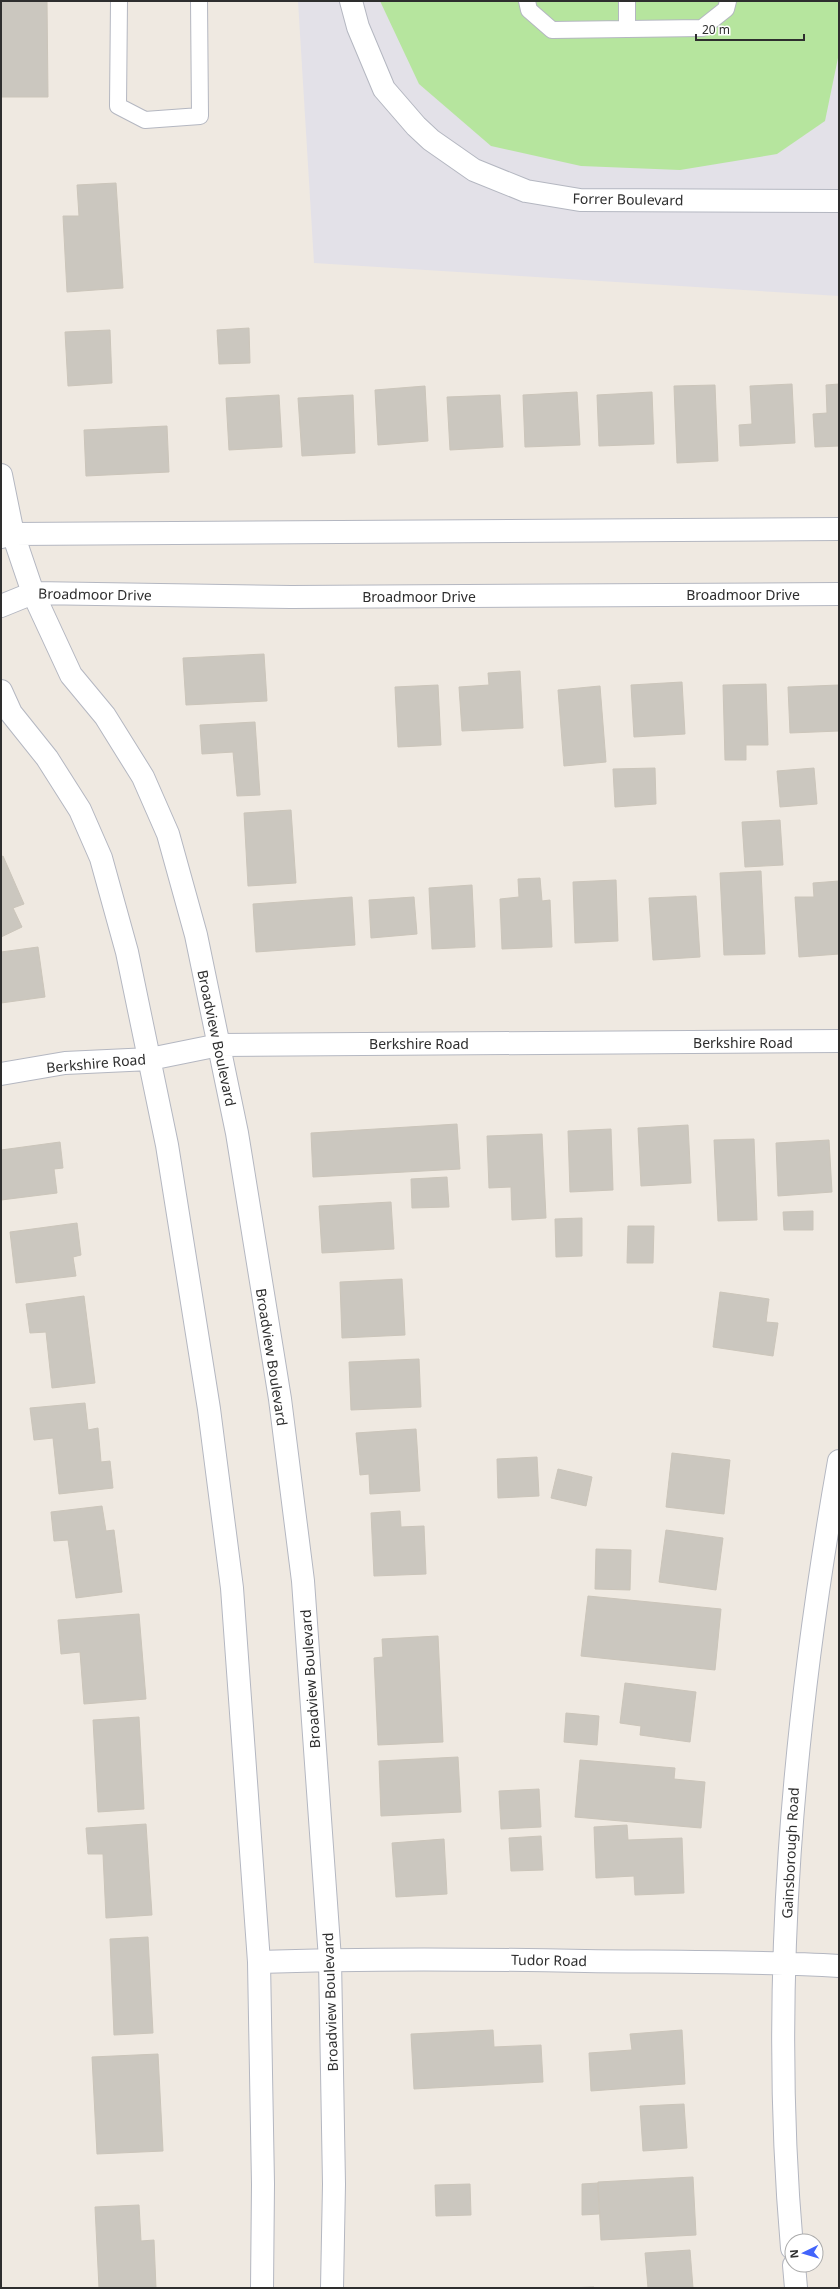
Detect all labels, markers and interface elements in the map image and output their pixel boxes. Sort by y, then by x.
scale bar [696,16,804,42]
text: 20 m [702,21,730,38]
street label: Forrer Boulevard [572,189,684,209]
street label: Broadmoor Drive [38,584,152,604]
street label: Broadmoor Drive [686,585,800,604]
street label: Broadmoor Drive [362,587,476,606]
street label: Broadview Boulevard [193,968,241,1108]
street label: Berkshire Road [693,1033,793,1052]
street label: Berkshire Road [369,1034,469,1053]
street label: Berkshire Road [45,1049,147,1077]
street label: Broadview Boulevard [252,1287,292,1427]
street label: Broadview Boulevard [296,1609,324,1749]
street label: Gainsborough Road [777,1787,803,1919]
street label: Broadview Boulevard [318,1932,342,2072]
street label: Tudor Road [511,1950,587,1970]
north arrow [784,2233,824,2273]
text: N [786,2249,801,2259]

